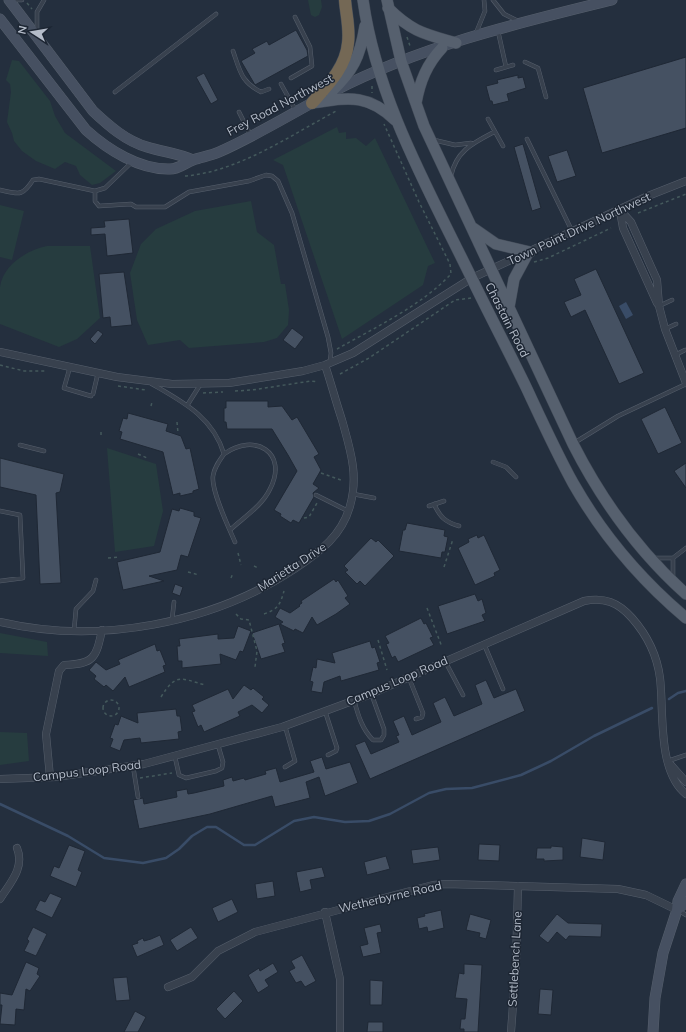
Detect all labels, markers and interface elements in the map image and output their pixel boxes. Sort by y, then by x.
north arrow [12,12,52,52]
text: N [15,24,30,35]
street label: Frey Road Northwest [224,70,335,139]
street label: Town Point Drive Northwest [505,189,653,268]
street label: Chastain Road [482,280,533,360]
street label: Marietta Drive [255,539,329,594]
street label: Campus Loop Road [344,652,450,709]
street label: Campus Loop Road [32,756,142,785]
street label: Wetherbyrne Road [337,877,443,916]
street label: Settlebench Lane [505,911,524,1007]

